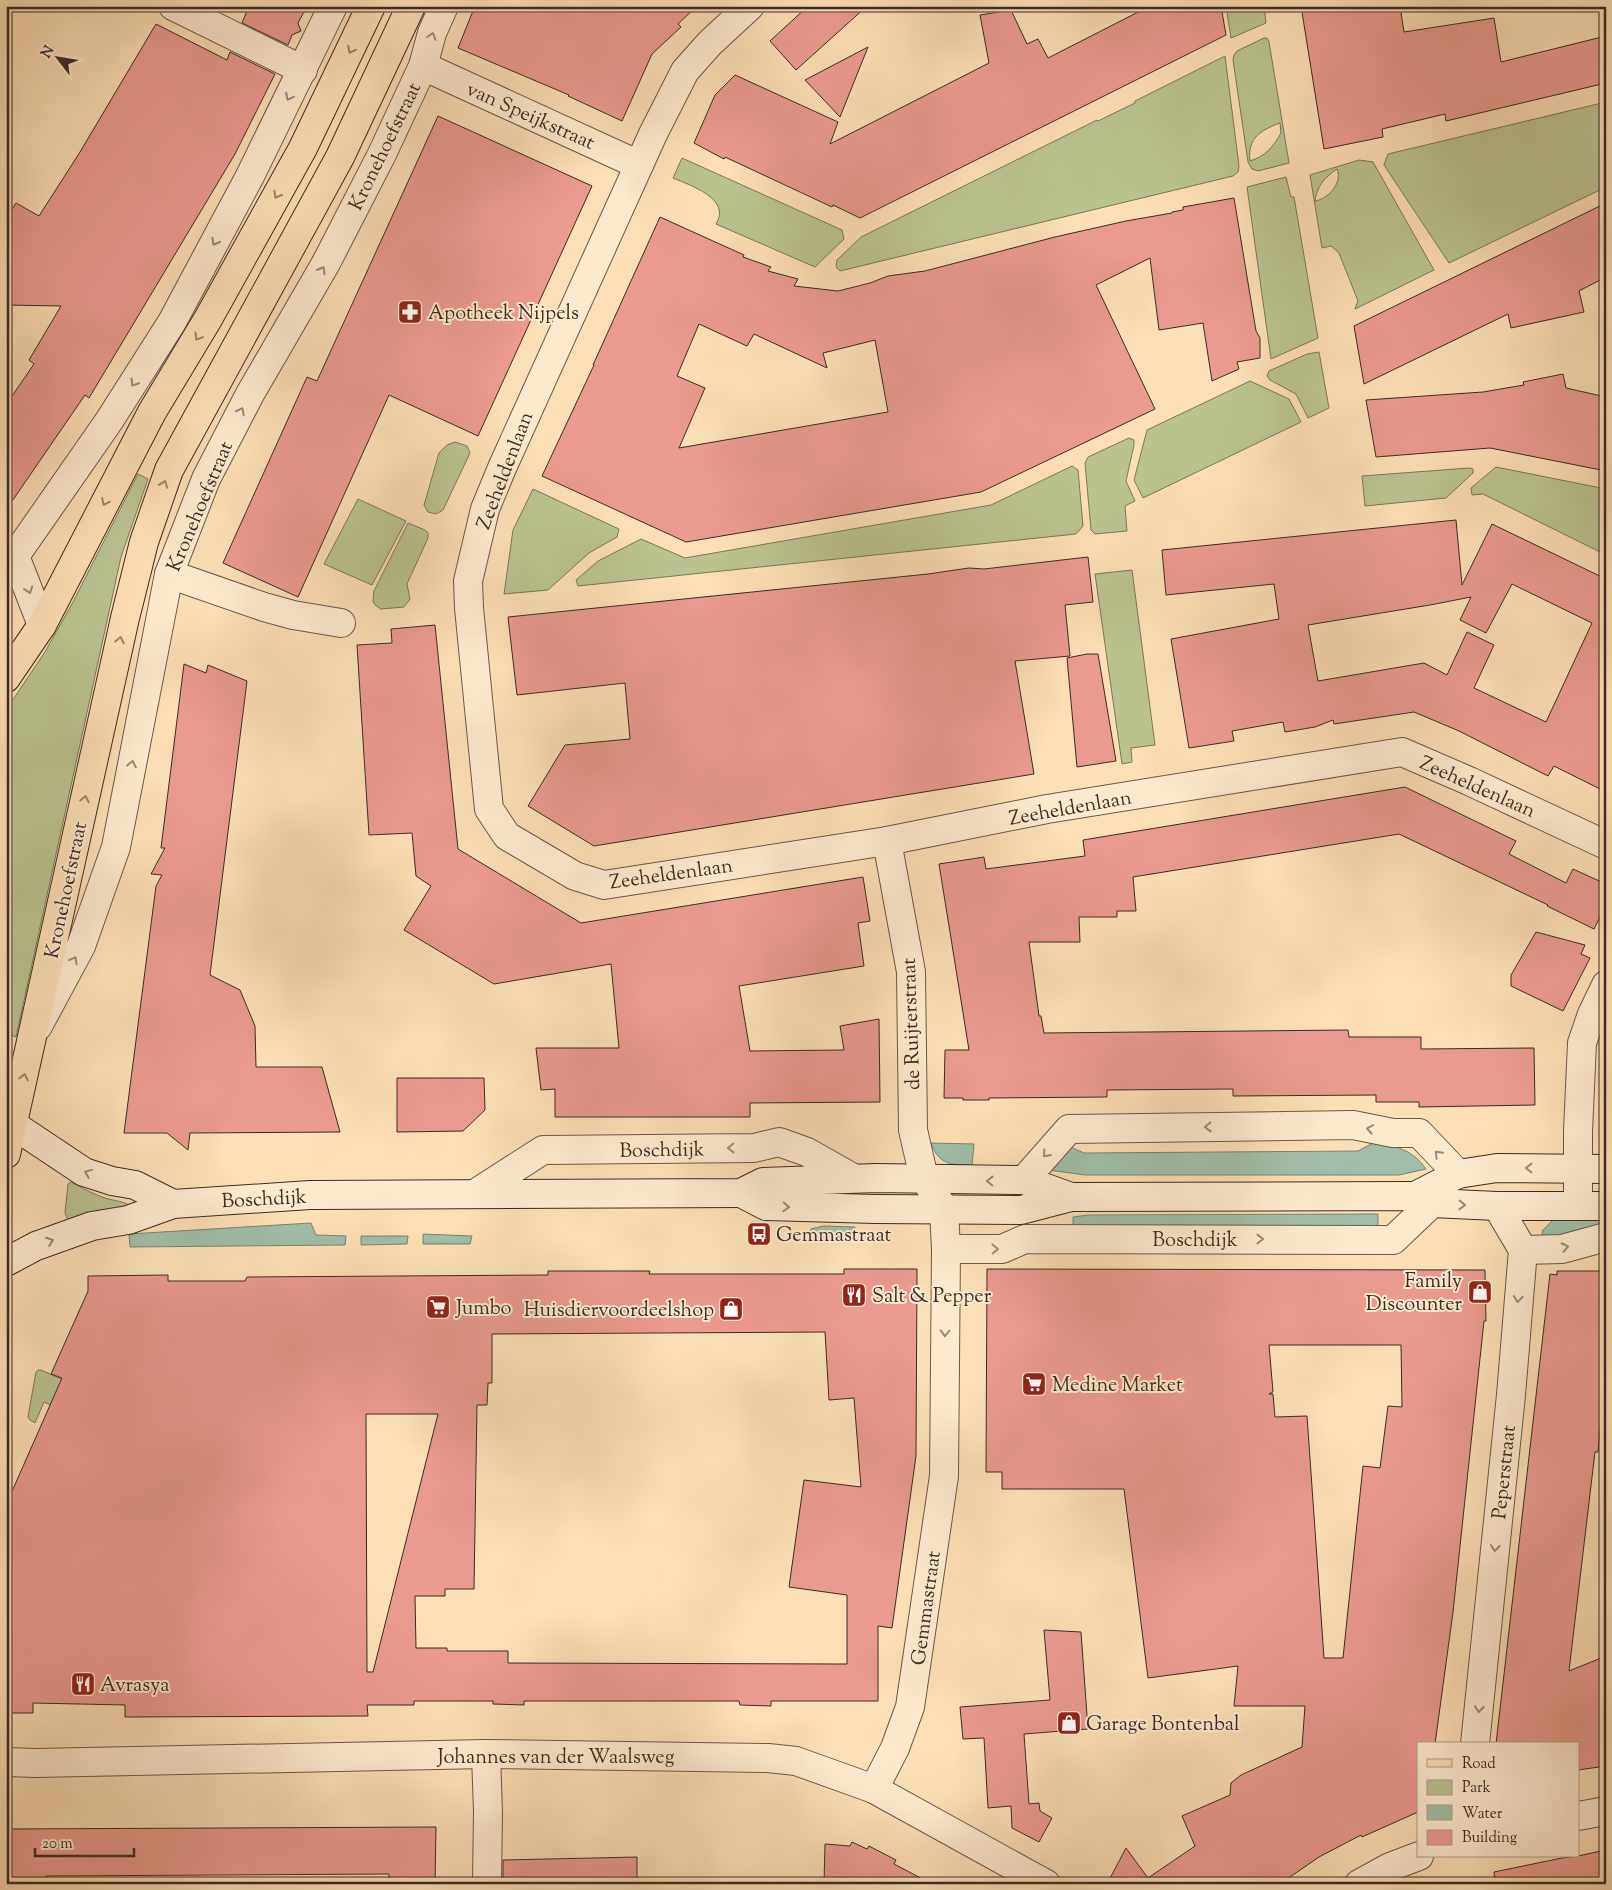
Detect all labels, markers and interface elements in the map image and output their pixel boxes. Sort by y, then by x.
north arrow [32,32,82,82]
one-way arrow [426,32,436,41]
text: N [37,42,60,62]
one-way arrow [347,45,357,54]
street label: van Speijkstraat [461,76,599,159]
street label: Kronehoefstraat [343,78,430,216]
one-way arrow [285,92,295,101]
one-way arrow [273,190,283,199]
one-way arrow [211,237,221,246]
one-way arrow [316,267,326,276]
pharmacy icon: Apotheek Nijpels [397,299,423,325]
place label: Apotheek Nijpels [428,300,579,329]
one-way arrow [194,331,204,340]
one-way arrow [130,377,140,386]
one-way arrow [235,407,245,416]
street label: Zeeheldenlaan [471,408,542,534]
street label: Kronehoefstraat [161,437,242,577]
one-way arrow [158,480,168,489]
one-way arrow [101,496,111,505]
one-way arrow [23,585,33,594]
one-way arrow [114,636,125,644]
street label: Zeeheldenlaan [1414,750,1540,827]
one-way arrow [126,760,136,769]
street label: Zeeheldenlaan [1007,784,1134,835]
one-way arrow [79,794,90,803]
street label: Kronehoefstraat [39,819,96,962]
street label: Zeeheldenlaan [608,852,735,898]
one-way arrow [68,956,78,965]
street label: de Ruijterstraat [896,957,929,1090]
one-way arrow [18,1073,29,1082]
one-way arrow [1204,1122,1212,1132]
one-way arrow [1366,1124,1375,1134]
street label: Boschdijk [619,1136,705,1167]
one-way arrow [727,1143,734,1153]
one-way arrow [1043,1149,1052,1158]
one-way arrow [1435,1151,1444,1160]
one-way arrow [1525,1163,1532,1173]
one-way arrow [84,1169,93,1179]
one-way arrow [985,1175,993,1186]
street label: Boschdijk [221,1184,308,1217]
one-way arrow [1459,1199,1467,1210]
one-way arrow [782,1201,790,1212]
bus stop icon: Gemmastraat [746,1221,772,1247]
place label: Gemmastraat [776,1222,891,1251]
street label: Boschdijk [1152,1227,1238,1256]
one-way arrow [1256,1234,1264,1244]
one-way arrow [45,1237,54,1247]
one-way arrow [1561,1242,1570,1253]
one-way arrow [991,1244,999,1254]
place label: Family Discounter [1366,1268,1462,1320]
shop icon: Family Discounter [1467,1279,1493,1305]
restaurant icon: Salt & Pepper [841,1282,867,1308]
place label: Salt & Pepper [872,1283,992,1312]
supermarket icon: Jumbo [425,1294,451,1320]
place label: Jumbo [455,1295,512,1324]
one-way arrow [1513,1295,1524,1303]
shop icon: Huisdiervoordeelshop [718,1296,744,1322]
place label: Huisdiervoordeelshop [524,1297,714,1326]
one-way arrow [940,1330,950,1337]
supermarket icon: Medine Market [1021,1371,1047,1397]
place label: Medine Market [1052,1372,1183,1401]
street label: Peperstraat [1486,1423,1525,1521]
one-way arrow [1490,1544,1501,1552]
street label: Gemmastraat [905,1549,950,1667]
restaurant icon: Avrasya [70,1671,96,1697]
place label: Avrasya [100,1672,169,1701]
one-way arrow [1474,1706,1485,1714]
shop icon: Garage Bontenbal [1056,1710,1082,1736]
place label: Garage Bontenbal [1086,1711,1240,1740]
legend [1417,1742,1580,1858]
street label: Johannes van der Waalsweg [437,1744,675,1773]
text: Road [1462,1754,1496,1775]
text: Park [1462,1778,1491,1799]
text: Water [1462,1804,1503,1825]
scale bar [35,1825,134,1857]
text: Building [1462,1828,1517,1849]
text: 20 m [42,1834,73,1855]

